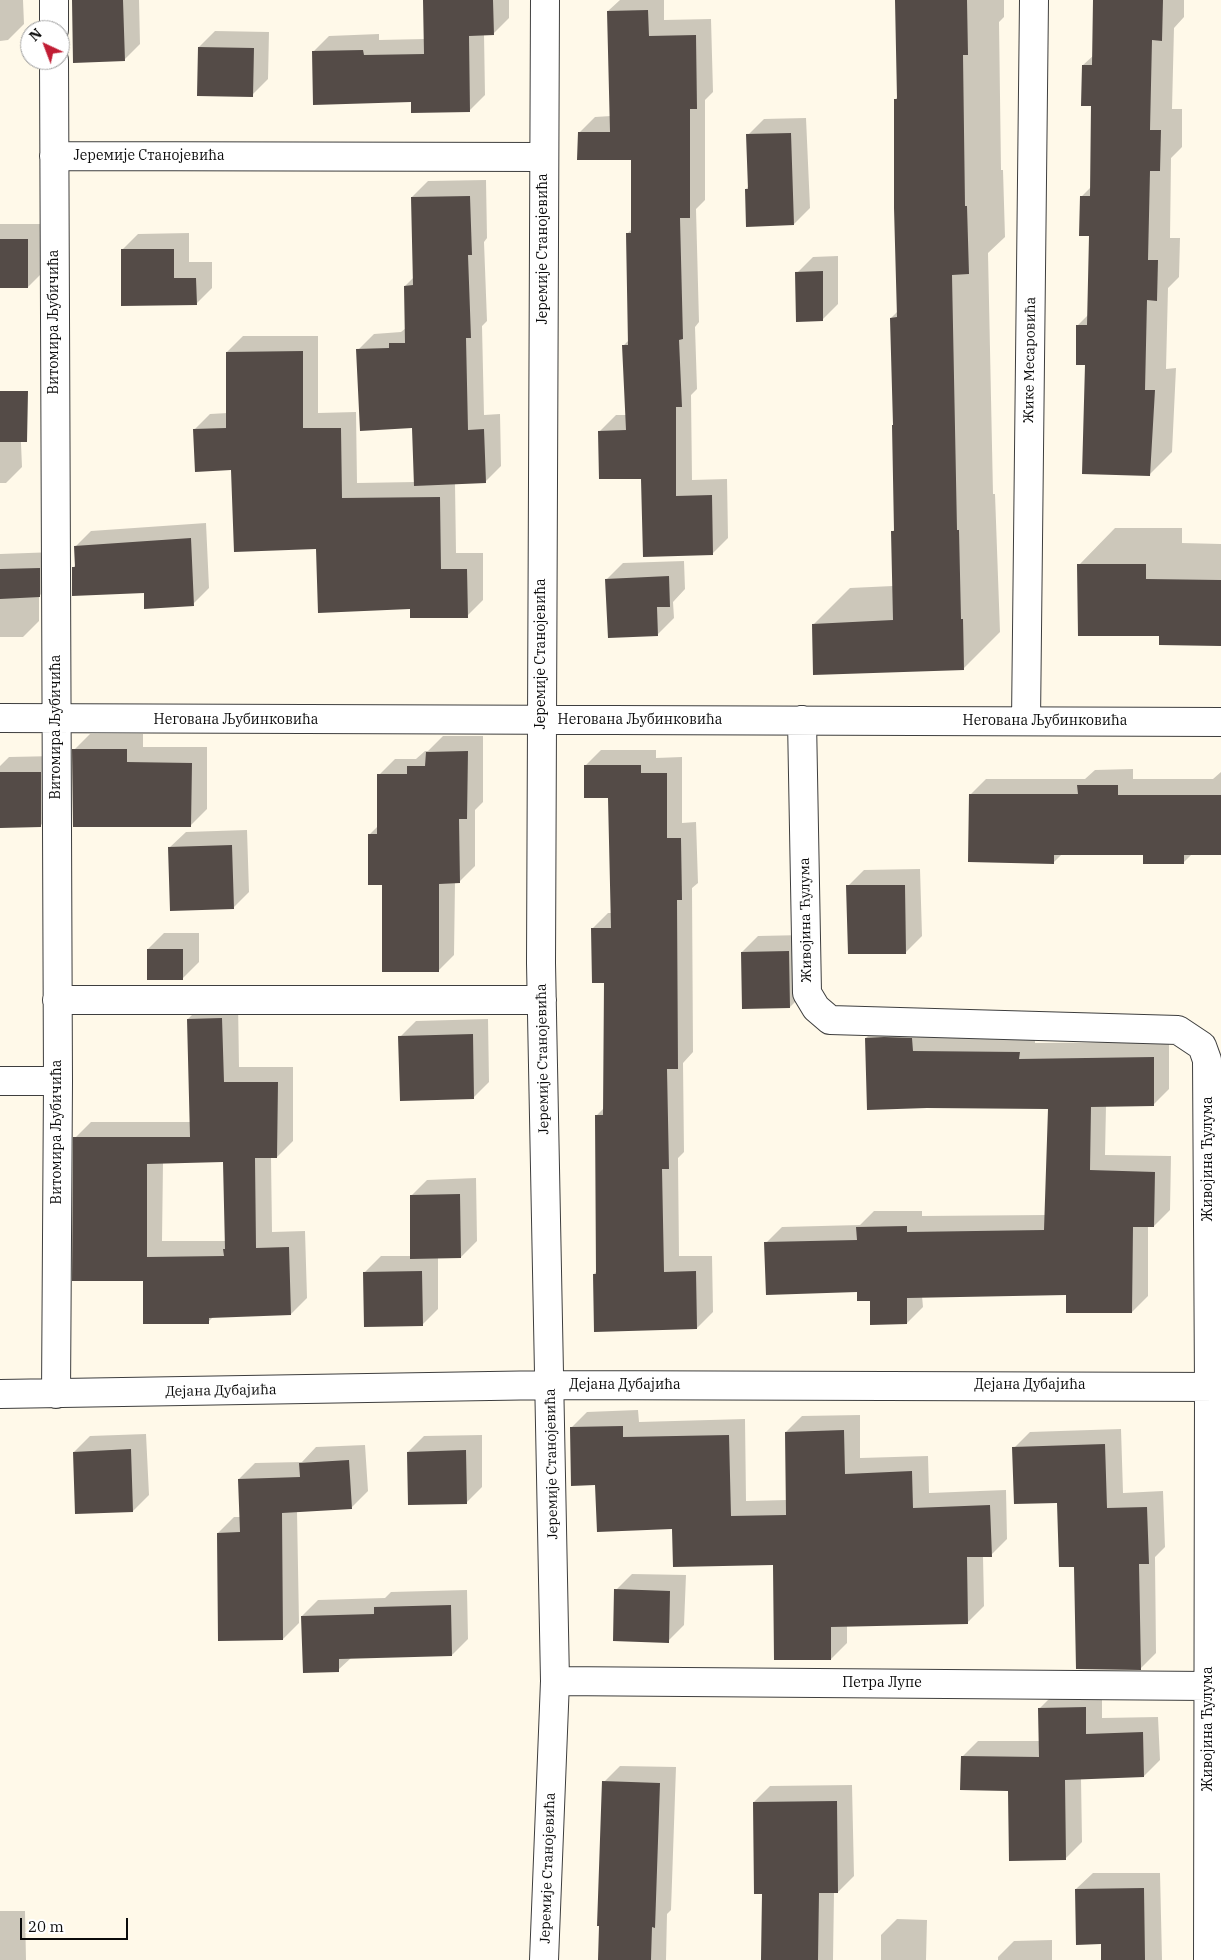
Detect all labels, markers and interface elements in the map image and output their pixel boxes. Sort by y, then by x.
north arrow [20,20,70,70]
text: N [25,24,46,45]
street label: Јеремије Станојевића [73,148,225,164]
street label: Јеремије Станојевића [535,173,551,325]
street label: Витомира Љубичића [46,250,62,394]
street label: Жике Месаровића [1020,297,1040,423]
street label: Јеремије Станојевића [533,578,549,730]
street label: Витомира Љубичића [48,655,64,799]
street label: Негована Љубинковића [154,712,318,728]
street label: Негована Љубинковића [558,712,722,728]
street label: Негована Љубинковића [963,713,1127,729]
street label: Живојина Ћулума [797,857,815,983]
street label: Јеремије Станојевића [533,983,553,1135]
street label: Витомира Љубичића [49,1060,65,1204]
street label: Живојина Ћулума [1200,1096,1216,1222]
street label: Дејана Дубајића [569,1377,681,1393]
street label: Дејана Дубајића [974,1377,1086,1393]
street label: Дејана Дубајића [165,1382,277,1400]
street label: Јеремије Станојевића [542,1388,562,1540]
street label: Живојина Ћулума [1200,1666,1216,1792]
street label: Петра Лупе [842,1675,922,1691]
street label: Јеремије Станојевића [537,1792,559,1944]
scale bar [22,1908,130,1940]
text: 20 m [28,1917,64,1936]

